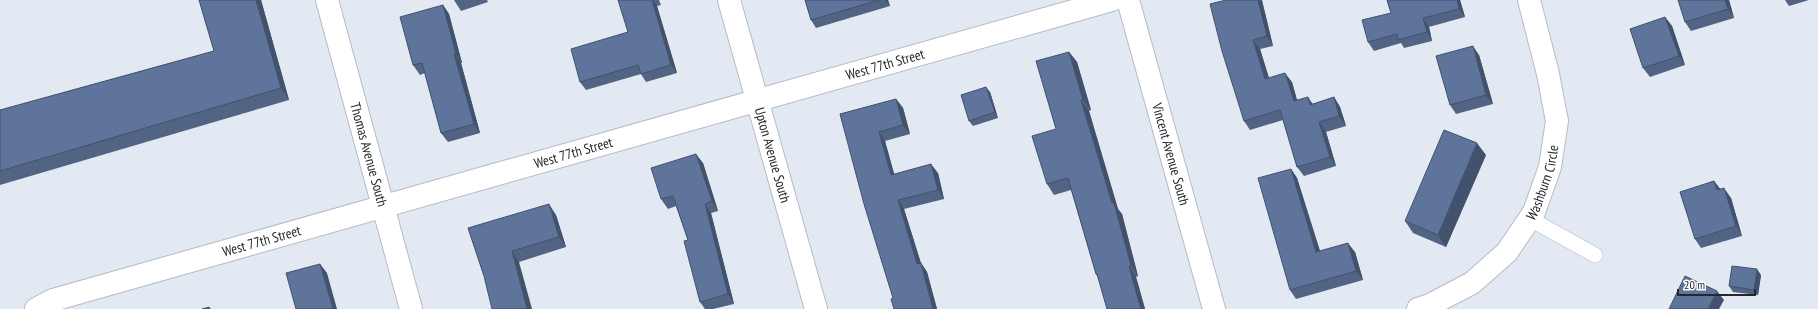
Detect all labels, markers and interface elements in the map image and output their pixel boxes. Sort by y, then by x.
street label: West 77th Street [844,45,926,84]
street label: Thomas Avenue South [346,100,392,208]
street label: Vincent Avenue South [1148,100,1194,207]
street label: Upton Avenue South [751,105,795,205]
street label: West 77th Street [532,133,615,172]
street label: Washburn Circle [1522,144,1562,224]
street label: West 77th Street [220,221,303,261]
scale bar [1678,271,1755,297]
text: 20 m [1684,277,1705,292]

